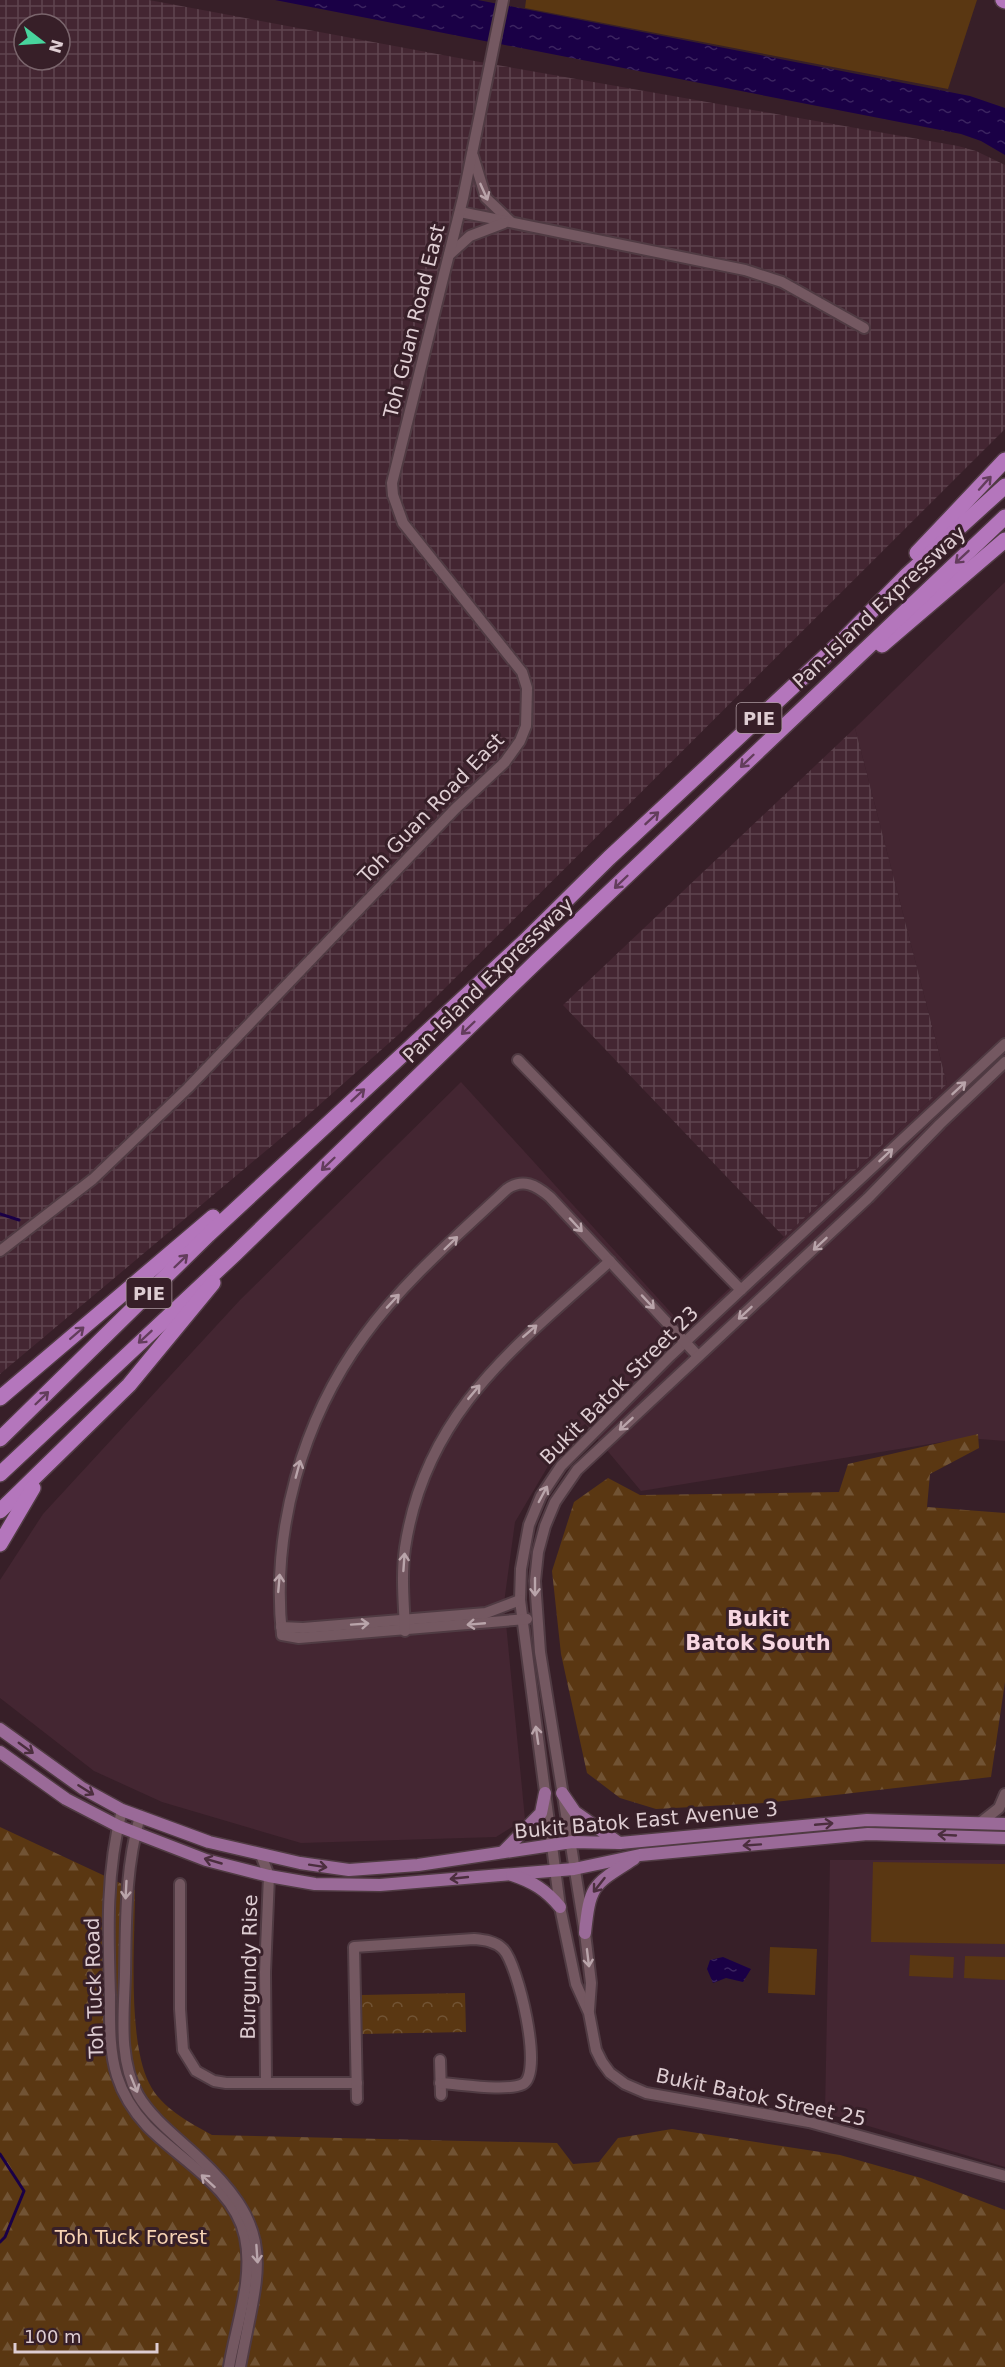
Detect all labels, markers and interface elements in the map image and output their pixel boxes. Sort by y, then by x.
north arrow [12,12,72,72]
text: N [45,37,67,55]
one-way arrow [479,183,490,201]
street label: Toh Guan Road East [378,221,450,422]
one-way arrow [978,476,992,491]
street label: Pan-Island Expressway [788,520,971,693]
one-way arrow [955,550,970,564]
road number: PIE [736,703,782,733]
street label: Toh Guan Road East [352,728,509,889]
one-way arrow [739,754,754,769]
one-way arrow [644,811,659,825]
one-way arrow [613,874,628,889]
street label: Pan-Island Expressway [398,892,578,1068]
one-way arrow [460,1021,475,1036]
one-way arrow [951,1081,966,1095]
one-way arrow [350,1088,365,1102]
one-way arrow [878,1148,893,1162]
one-way arrow [320,1157,335,1171]
one-way arrow [568,1217,583,1232]
one-way arrow [443,1236,458,1250]
one-way arrow [813,1236,828,1250]
one-way arrow [174,1254,189,1269]
road number: PIE [126,1278,172,1308]
one-way arrow [386,1294,400,1309]
one-way arrow [640,1294,655,1309]
street label: Bukit Batok Street 23 [535,1301,703,1469]
one-way arrow [737,1306,752,1320]
one-way arrow [522,1324,537,1338]
one-way arrow [69,1326,84,1340]
one-way arrow [138,1329,153,1344]
one-way arrow [467,1385,481,1400]
one-way arrow [34,1391,49,1405]
one-way arrow [619,1417,634,1431]
one-way arrow [293,1460,305,1479]
one-way arrow [537,1486,549,1503]
one-way arrow [399,1552,410,1572]
one-way arrow [274,1574,285,1594]
one-way arrow [529,1577,541,1597]
district label: Bukit Batok South [685,1607,831,1655]
one-way arrow [350,1618,370,1629]
one-way arrow [467,1619,487,1630]
one-way arrow [532,1726,543,1746]
one-way arrow [18,1741,34,1754]
one-way arrow [77,1785,94,1797]
street label: Bukit Batok East Avenue 3 [513,1797,779,1843]
one-way arrow [814,1818,834,1829]
one-way arrow [937,1829,957,1840]
one-way arrow [743,1840,763,1851]
one-way arrow [204,1855,223,1866]
one-way arrow [308,1861,327,1872]
one-way arrow [449,1872,469,1883]
one-way arrow [593,1877,606,1893]
one-way arrow [121,1880,132,1900]
street label: Burgundy Rise [236,1894,262,2040]
street label: Toh Tuck Road [80,1917,108,2060]
one-way arrow [583,1948,594,1967]
street label: Bukit Batok Street 25 [654,2063,868,2131]
one-way arrow [129,2074,140,2092]
one-way arrow [201,2174,216,2188]
park label: Toh Tuck Forest [54,2225,207,2249]
one-way arrow [252,2243,263,2263]
scale bar [15,2316,158,2354]
text: 100 m [24,2326,82,2347]

